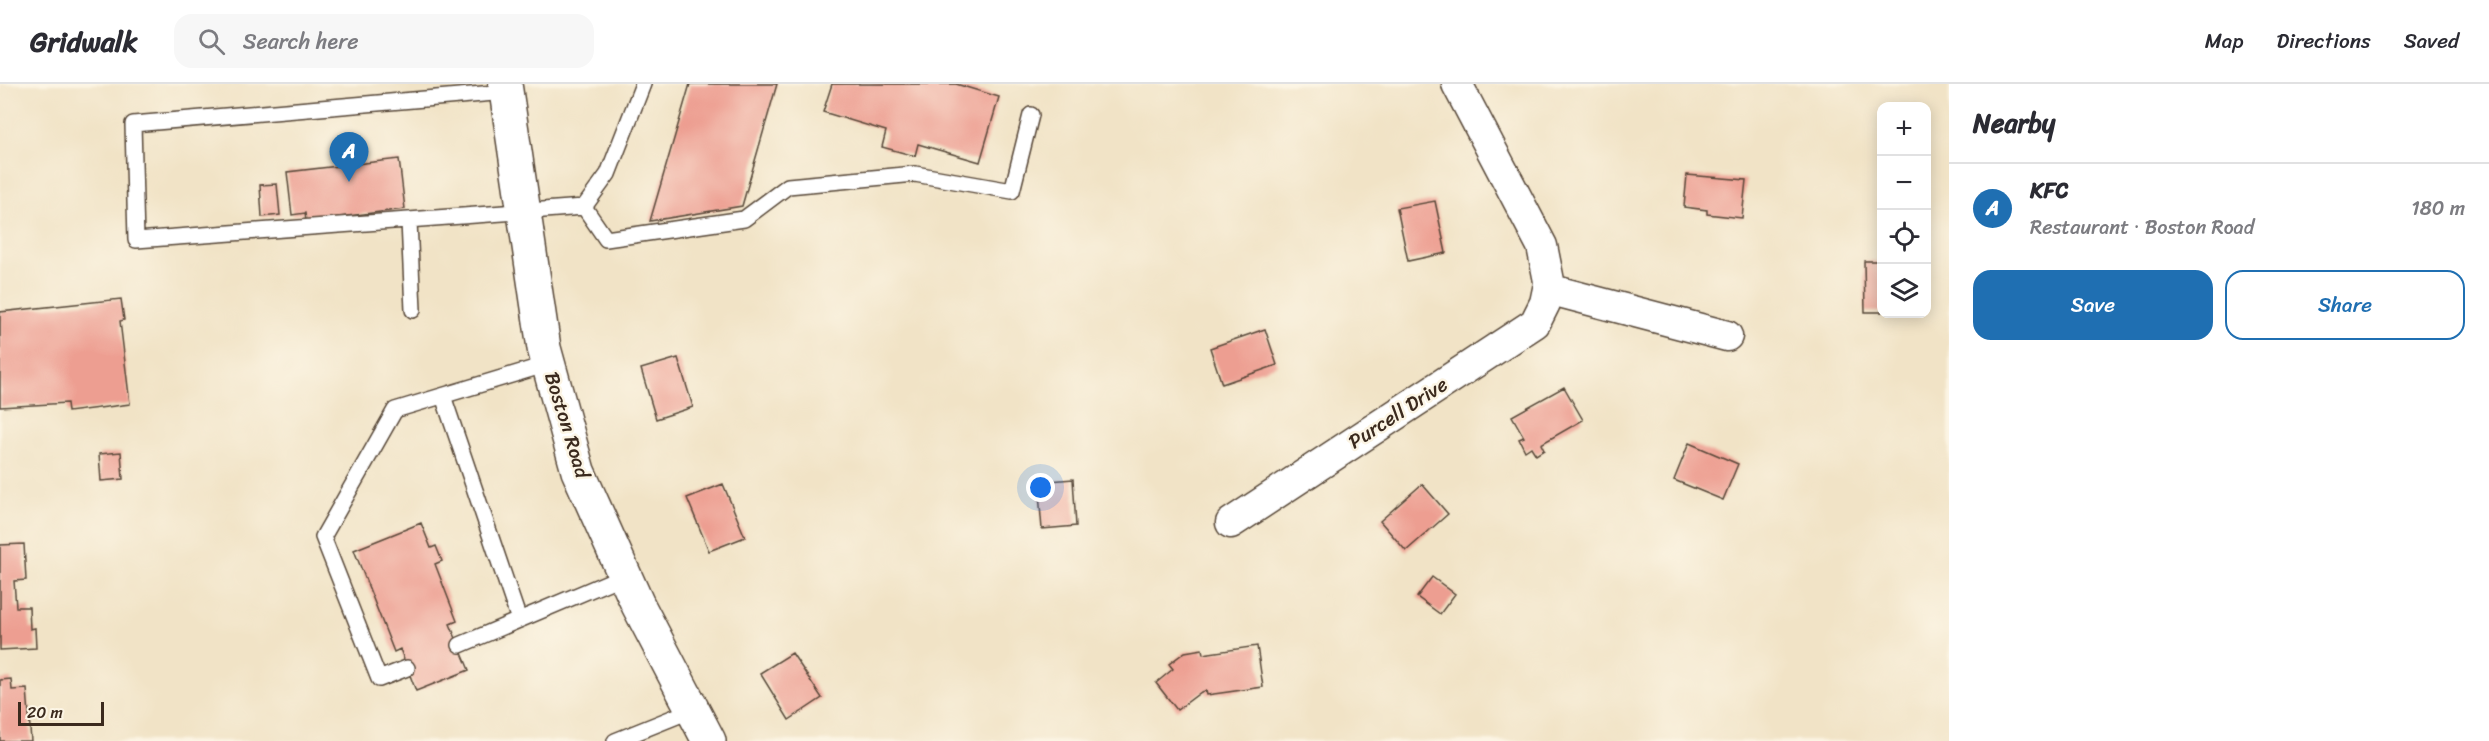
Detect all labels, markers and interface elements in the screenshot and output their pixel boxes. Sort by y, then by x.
search box [174,14,594,68]
text: Gridwalk [30,17,138,66]
text: Search here [243,22,359,61]
text: Map [2205,22,2243,60]
text: Directions [2276,22,2371,60]
text: Saved [2404,22,2459,60]
icon: search [195,25,228,58]
text: Nearby [1973,100,2055,146]
map controls [1877,102,1931,318]
button: + [1877,102,1931,156]
pin: A [330,132,368,182]
button: − [1877,156,1931,210]
text: KFC [2030,171,2069,210]
text: A [1986,191,1999,226]
text: 180 m [2411,191,2465,226]
button: locate [1877,210,1931,264]
text: Restaurant · Boston Road [2030,210,2254,245]
button: layers [1877,264,1931,318]
button: Save [1973,270,2213,340]
button: Share [2225,270,2465,340]
street label: Boston Road [534,367,600,484]
street label: Purcell Drive [1341,368,1455,458]
your location [1026,473,1055,502]
text: 20 m [27,698,63,727]
scale bar [18,699,104,726]

